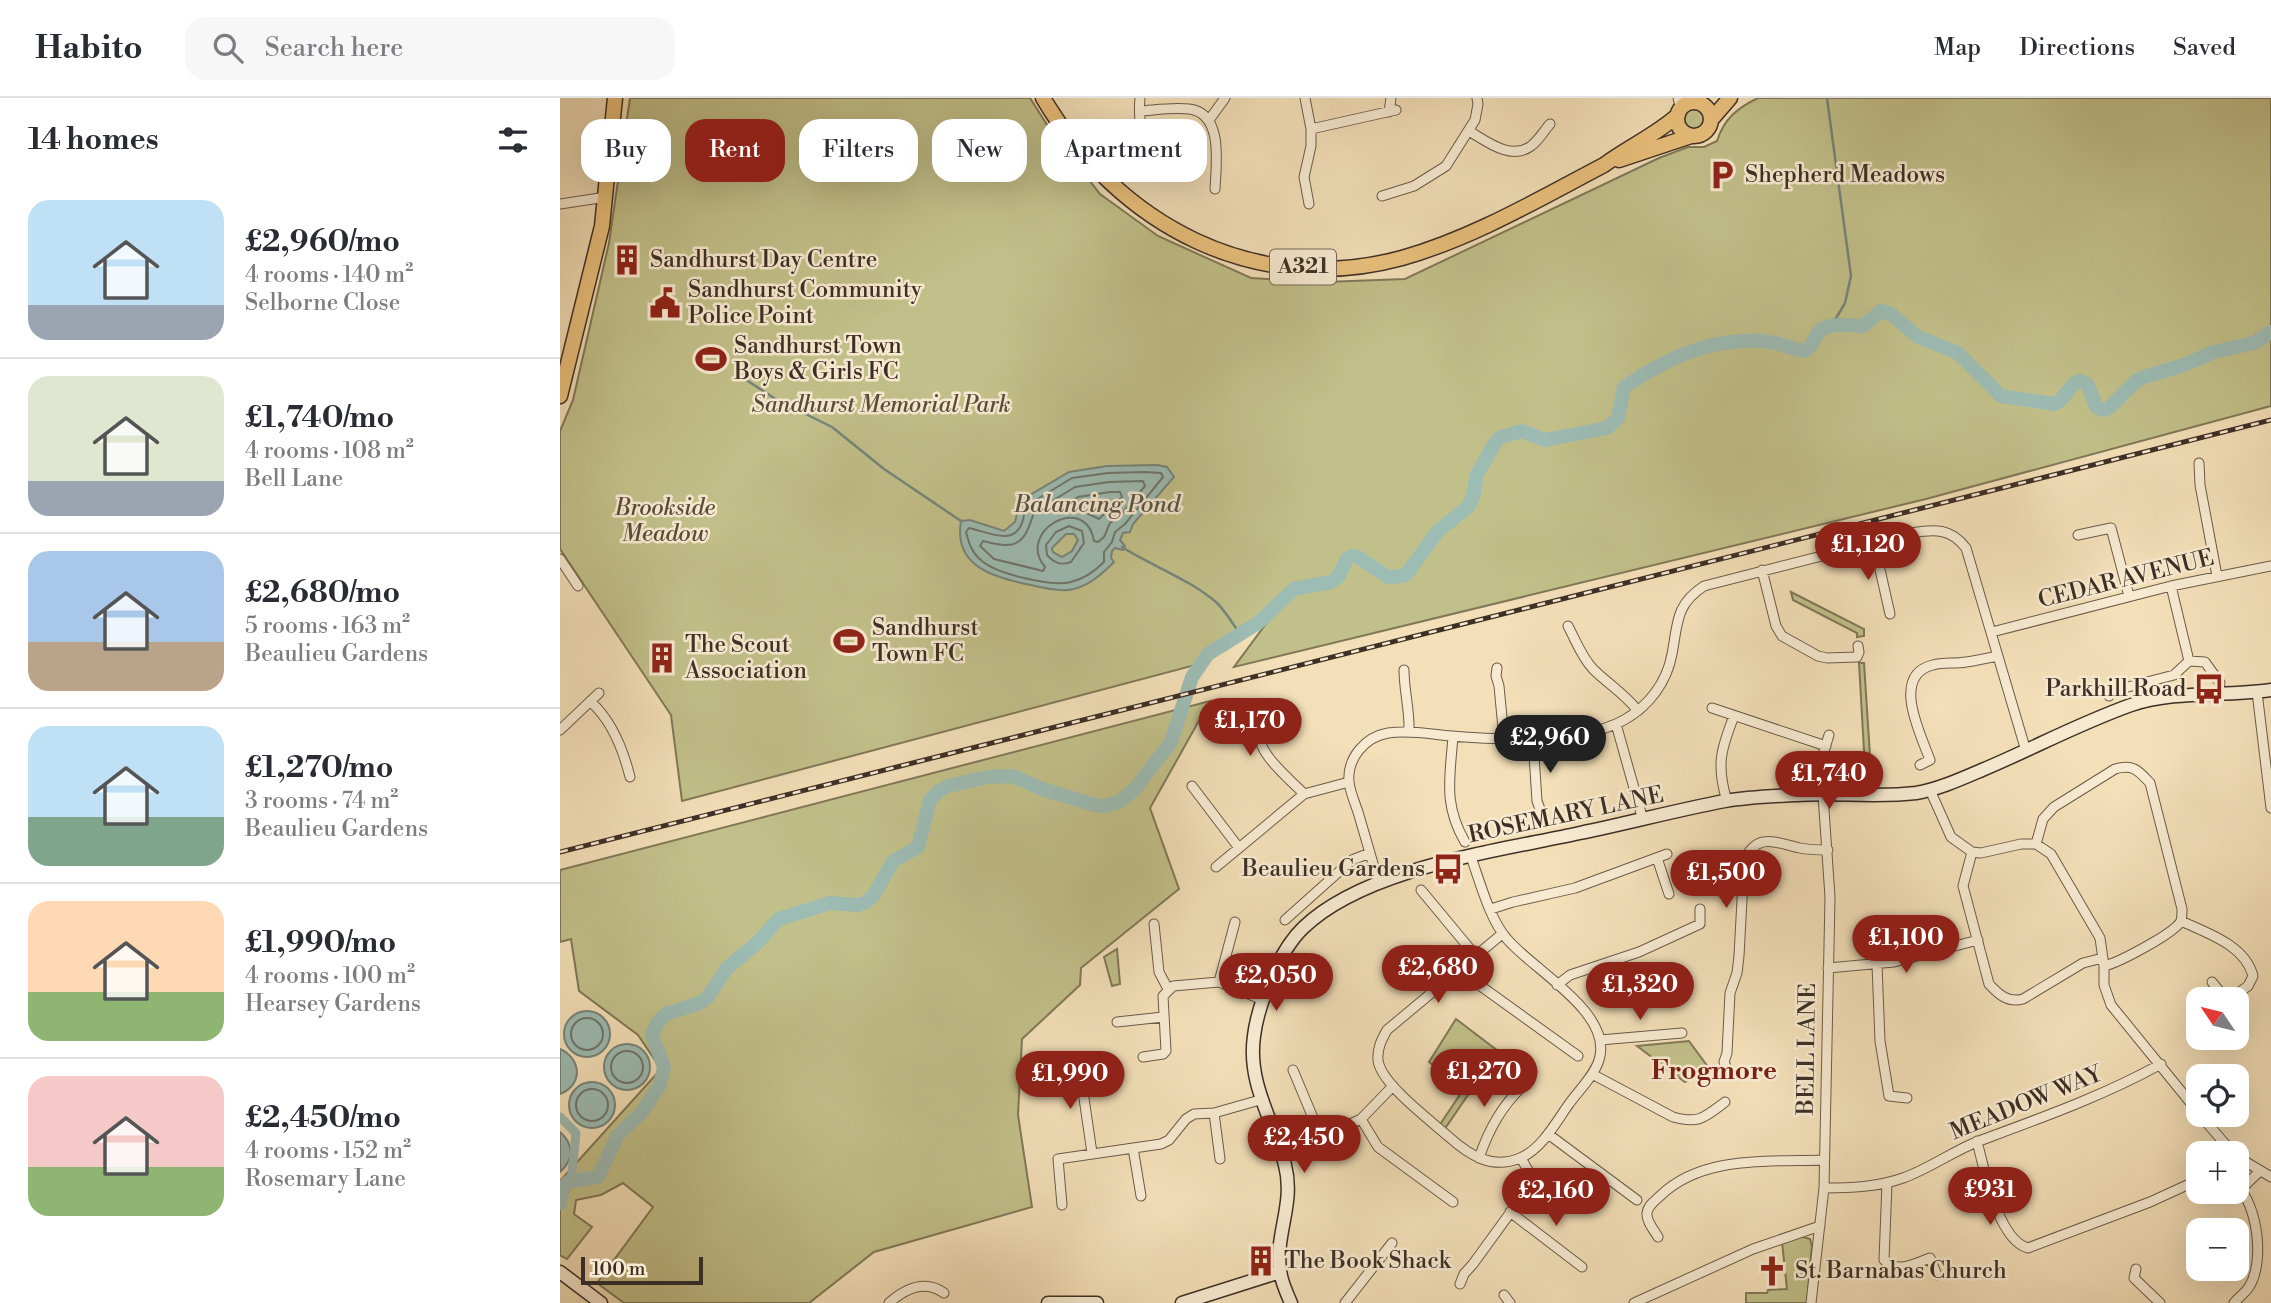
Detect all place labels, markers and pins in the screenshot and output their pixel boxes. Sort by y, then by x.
parking icon: Shepherd Meadows [1705,158,1739,192]
place label: Shepherd Meadows [1745,161,1945,189]
building icon: Sandhurst Day Centre [610,243,644,277]
place label: Sandhurst Day Centre [650,246,877,274]
place label: Sandhurst Community Police Point [688,276,923,330]
public building icon: Sandhurst Community Police Point [648,286,682,320]
place label: Sandhurst Town Boys & Girls FC [733,332,902,386]
sports icon: Sandhurst Town Boys & Girls FC [694,342,728,376]
pin: £1,120 [1811,522,1925,582]
place label: Sandhurst Town FC [872,614,979,668]
sports icon: Sandhurst Town FC [832,624,866,658]
place label: The Scout Association [684,631,807,685]
building icon: The Scout Association [645,641,679,675]
bus stop icon: Parkhill Road [2192,672,2226,706]
place label: Parkhill Road [2045,675,2186,703]
pin: £1,170 [1193,698,1307,758]
pin: £2,960 [1493,716,1607,775]
pin: £1,740 [1772,752,1886,811]
pin: £1,500 [1669,850,1783,910]
bus stop icon: Beaulieu Gardens [1431,852,1465,886]
place label: Beaulieu Gardens [1241,855,1425,883]
pin: £1,100 [1849,916,1963,975]
pin: £2,680 [1381,946,1495,1005]
pin: £2,050 [1219,954,1333,1013]
pin: £1,320 [1583,962,1697,1022]
pin: £1,270 [1427,1049,1541,1109]
pin: £1,990 [1013,1052,1127,1111]
pin: £2,450 [1247,1116,1361,1175]
pin: £2,160 [1499,1168,1613,1228]
pin: £931 [1949,1168,2031,1227]
building icon: The Book Shack [1244,1244,1278,1278]
place label: The Book Shack [1284,1247,1452,1275]
church icon: St. Barnabas Church [1755,1254,1789,1288]
place label: St. Barnabas Church [1795,1257,2007,1285]

